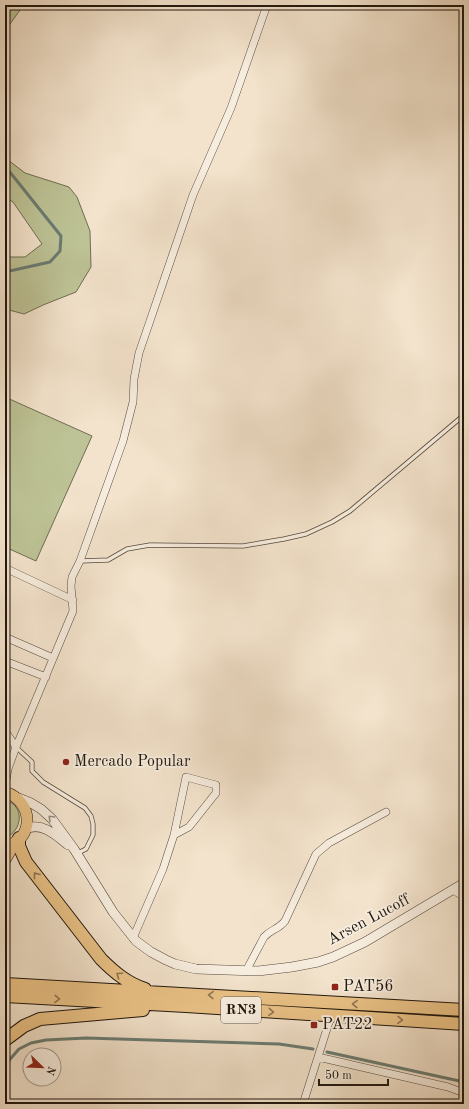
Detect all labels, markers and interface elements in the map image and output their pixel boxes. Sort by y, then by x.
place label: Mercado Popular [74,754,191,770]
marker: Mercado Popular [61,757,71,767]
one-way arrow [48,815,56,823]
one-way arrow [34,872,41,879]
street label: Arsen Lucoff [325,891,414,948]
one-way arrow [116,973,123,980]
place label: PAT56 [343,979,394,995]
marker: PAT56 [330,982,340,992]
one-way arrow [208,991,214,1000]
one-way arrow [54,995,60,1003]
road number: RN3 [221,997,261,1023]
one-way arrow [352,999,358,1008]
one-way arrow [268,1007,274,1016]
one-way arrow [397,1015,403,1024]
place label: PAT22 [322,1017,373,1033]
marker: PAT22 [309,1020,319,1030]
north arrow [22,1047,62,1087]
scale bar [319,1061,388,1087]
text: N [43,1064,57,1077]
text: 50 m [325,1069,352,1082]

